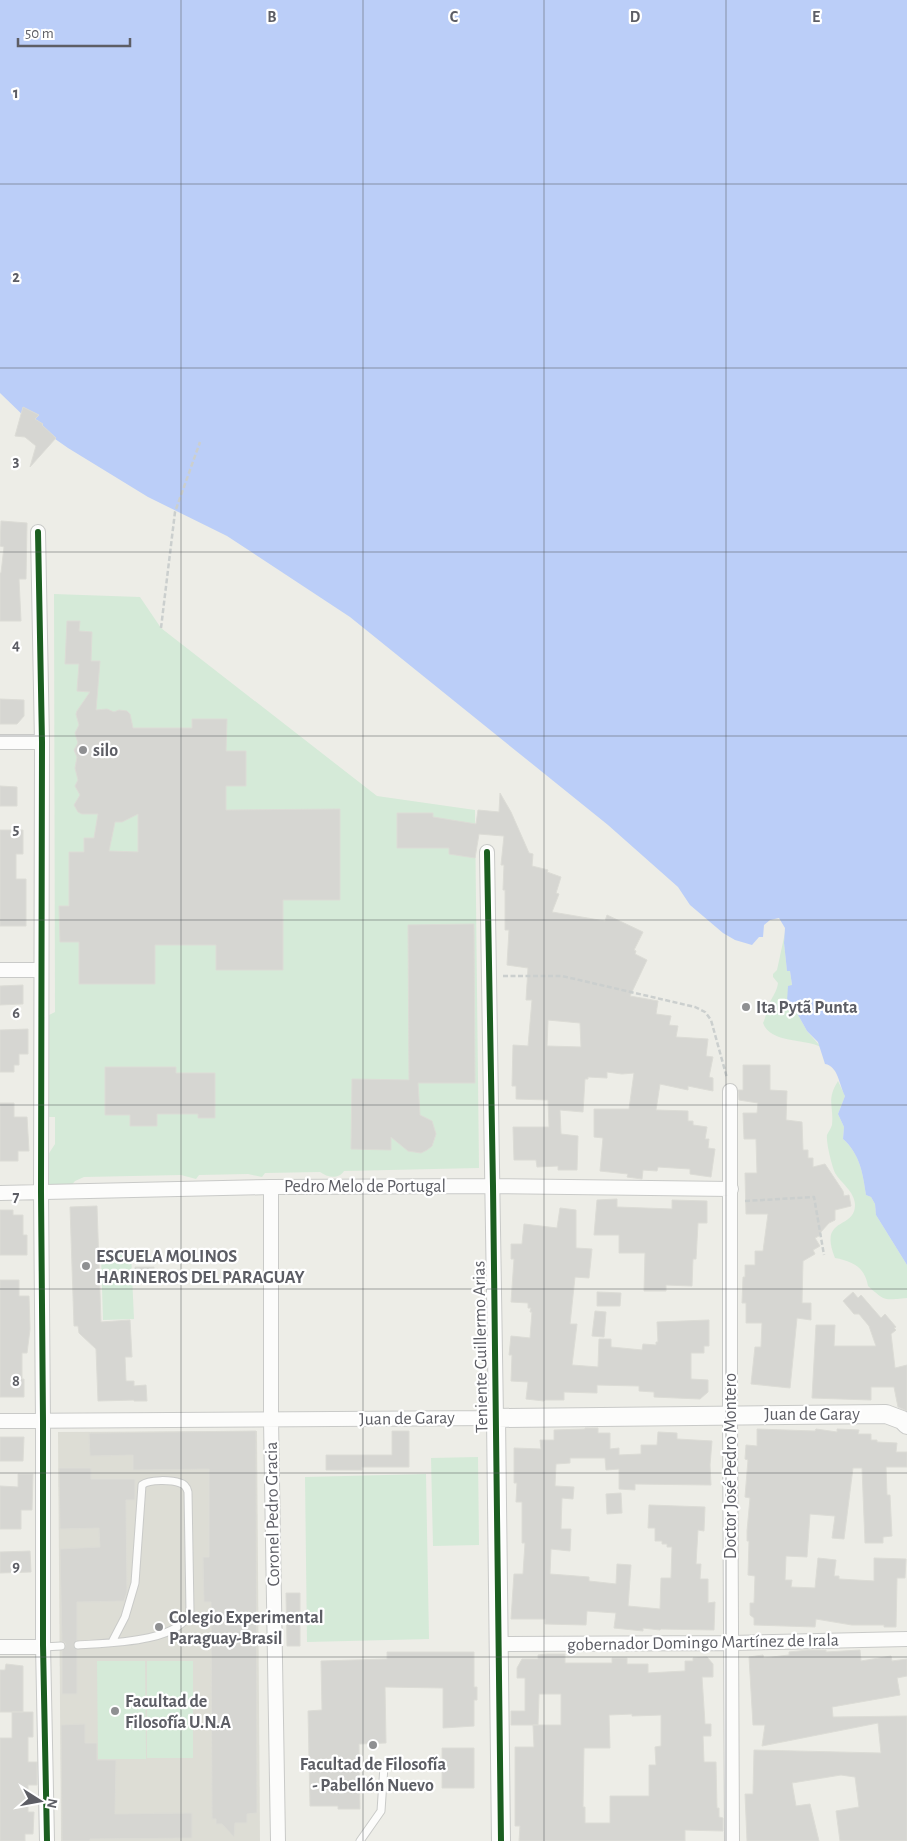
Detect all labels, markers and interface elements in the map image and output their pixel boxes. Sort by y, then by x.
text: B [267,9,277,25]
text: C [450,9,459,25]
text: D [630,9,641,25]
text: E [812,9,820,25]
scale bar [18,15,130,47]
text: 50 m [25,26,54,41]
text: 1 [13,85,19,101]
text: 2 [12,269,20,285]
text: 3 [13,453,20,469]
text: 4 [12,637,20,653]
place label: silo [93,742,118,760]
marker: silo [77,744,89,756]
text: 5 [13,821,20,837]
place label: Ita Pytã Punta [756,999,858,1017]
marker: Ita Pytã Punta [740,1001,752,1013]
text: 6 [12,1005,20,1021]
street label: Pedro Melo de Portugal [284,1178,446,1196]
text: 7 [13,1189,20,1205]
place label: ESCUELA MOLINOS HARINEROS DEL PARAGUAY [96,1248,306,1287]
marker: ESCUELA MOLINOS HARINEROS DEL PARAGUAY [80,1260,92,1272]
street label: Teniente Guillermo Arias [470,1261,492,1433]
text: 8 [12,1373,20,1389]
street label: Doctor José Pedro Montero [722,1373,740,1559]
street label: Juan de Garay [764,1406,860,1424]
street label: Juan de Garay [359,1409,455,1429]
street label: Coronel Pedro Gracia [263,1441,283,1587]
text: 9 [12,1558,20,1574]
place label: Colegio Experimental Paraguay-Brasil [169,1609,324,1648]
marker: Colegio Experimental Paraguay-Brasil [153,1621,165,1633]
street label: gobernador Domingo Martínez de Irala [567,1632,839,1654]
place label: Facultad de Filosofía U.N.A [125,1693,231,1732]
marker: Facultad de Filosofía U.N.A [109,1705,121,1717]
marker: Facultad de Filosofía - Pabellón Nuevo [367,1739,379,1751]
place label: Facultad de Filosofía - Pabellón Nuevo [300,1756,447,1795]
north arrow [15,1776,65,1826]
text: N [44,1797,60,1809]

